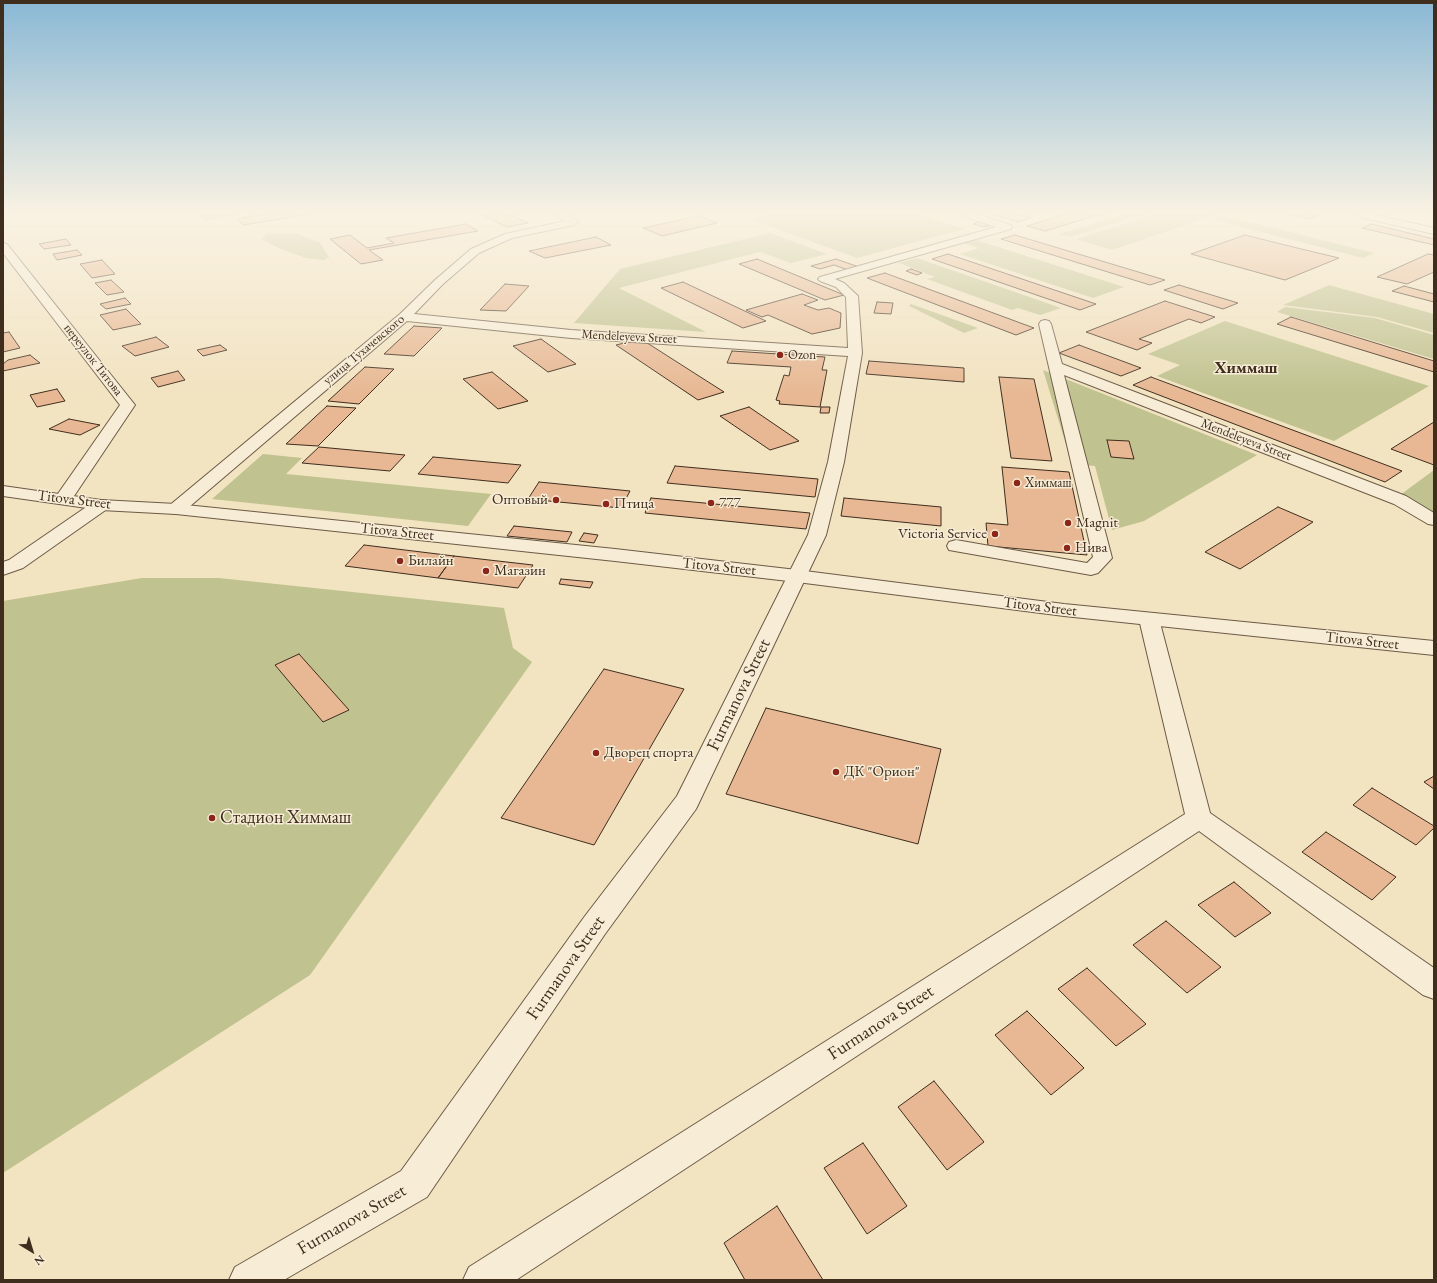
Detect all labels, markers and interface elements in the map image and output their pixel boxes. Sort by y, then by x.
street label: улица Тухачевского [320,311,408,389]
street label: переулок Титова [60,321,126,399]
street label: Mendeleyeva Street [581,327,677,347]
place label: Ozon [788,347,816,363]
marker: Ozon [775,350,785,360]
district label: Химмаш [1215,359,1277,379]
street label: Mendeleyeva Street [1199,416,1293,464]
place label: Химмаш [1025,475,1071,491]
marker: Химмаш [1012,478,1022,488]
street label: Titova Street [36,487,112,513]
place label: Оптовый [492,491,548,509]
place label: 777 [719,494,741,512]
marker: Оптовый [551,495,561,505]
place label: Птица [614,495,654,513]
marker: 777 [706,498,716,508]
marker: Птица [601,499,611,509]
place label: Magnit [1076,514,1118,532]
marker: Magnit [1063,518,1073,528]
street label: Titova Street [359,519,435,545]
place label: Victoria Service [898,525,987,543]
marker: Victoria Service [990,529,1000,539]
place label: Нива [1075,539,1107,557]
marker: Нива [1062,543,1072,553]
place label: Билайн [408,552,454,570]
street label: Titova Street [681,554,757,580]
marker: Билайн [395,556,405,566]
place label: Магазин [494,562,546,580]
marker: Магазин [481,566,491,576]
street label: Titova Street [1002,594,1078,620]
street label: Titova Street [1324,628,1400,654]
street label: Furmanova Street [703,635,775,755]
place label: Дворец спорта [604,744,693,762]
marker: Дворец спорта [591,748,601,758]
place label: ДК "Орион" [844,763,920,781]
marker: ДК "Орион" [831,767,841,777]
place label: Стадион Химмаш [220,807,351,829]
marker: Стадион Химмаш [207,813,217,823]
street label: Furmanova Street [522,912,610,1024]
street label: Furmanova Street [824,981,938,1065]
street label: Furmanova Street [294,1180,410,1260]
north arrow [12,1231,52,1271]
text: N [32,1252,47,1269]

